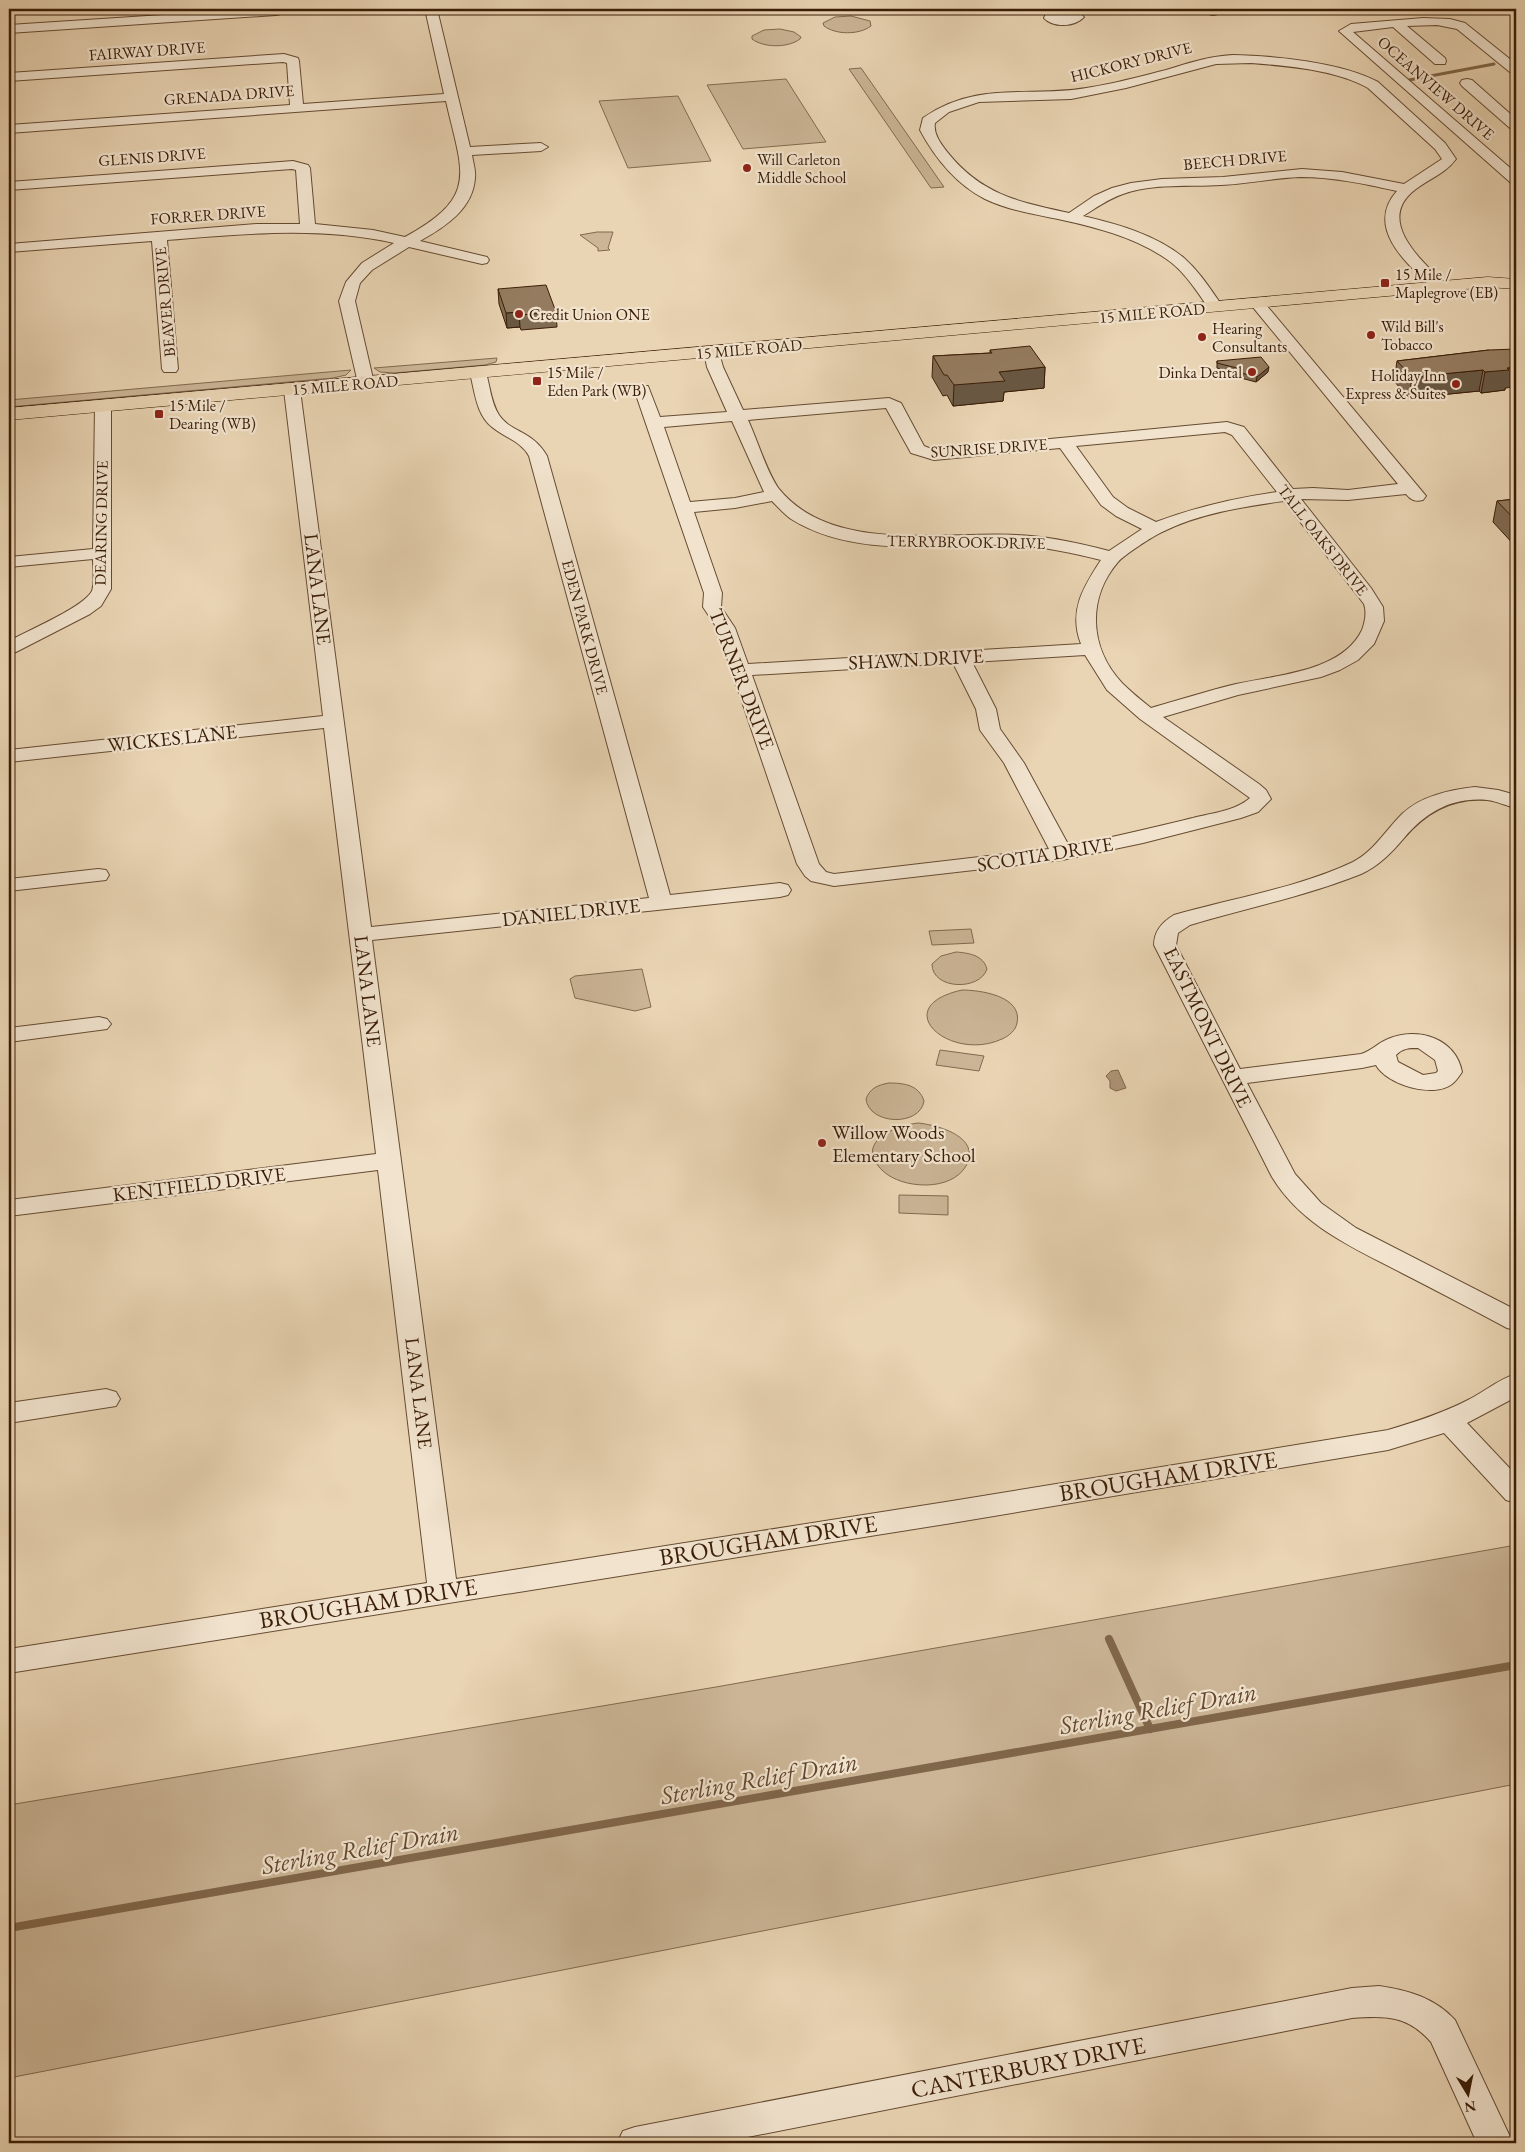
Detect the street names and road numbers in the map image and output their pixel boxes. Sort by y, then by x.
street label: OCEANVIEW DRIVE [1373,31,1499,145]
street label: FAIRWAY DRIVE [88,36,206,66]
street label: HICKORY DRIVE [1068,37,1194,87]
street label: GRENADA DRIVE [163,80,295,110]
street label: GLENIS DRIVE [98,143,206,171]
street label: BEECH DRIVE [1182,145,1288,175]
street label: FORRER DRIVE [150,200,266,230]
street label: BEAVER DRIVE [150,246,180,358]
street label: 15 MILE ROAD [1098,298,1206,328]
street label: 15 MILE ROAD [695,334,803,364]
street label: 15 MILE ROAD [291,370,399,400]
street label: SUNRISE DRIVE [930,433,1048,463]
street label: DEARING DRIVE [89,460,113,586]
street label: TALL OAKS DRIVE [1273,480,1373,600]
street label: TERRYBROOK DRIVE [887,530,1045,554]
street label: LANA LANE [298,532,338,646]
street label: EDEN PARK DRIVE [557,557,613,697]
street label: TURNER DRIVE [703,605,781,753]
street label: SHAWN DRIVE [848,642,984,676]
street label: WICKES LANE [106,718,238,758]
street label: SCOTIA DRIVE [975,830,1115,878]
street label: DANIEL DRIVE [501,892,641,932]
street label: LANA LANE [348,934,388,1048]
street label: EASTMONT DRIVE [1158,943,1258,1111]
street label: KENTFIELD DRIVE [111,1160,287,1208]
street label: LANA LANE [399,1336,439,1450]
street label: BROUGHAM DRIVE [1057,1443,1279,1509]
street label: BROUGHAM DRIVE [657,1507,879,1573]
street label: BROUGHAM DRIVE [257,1570,479,1636]
street label: CANTERBURY DRIVE [908,2029,1148,2105]

